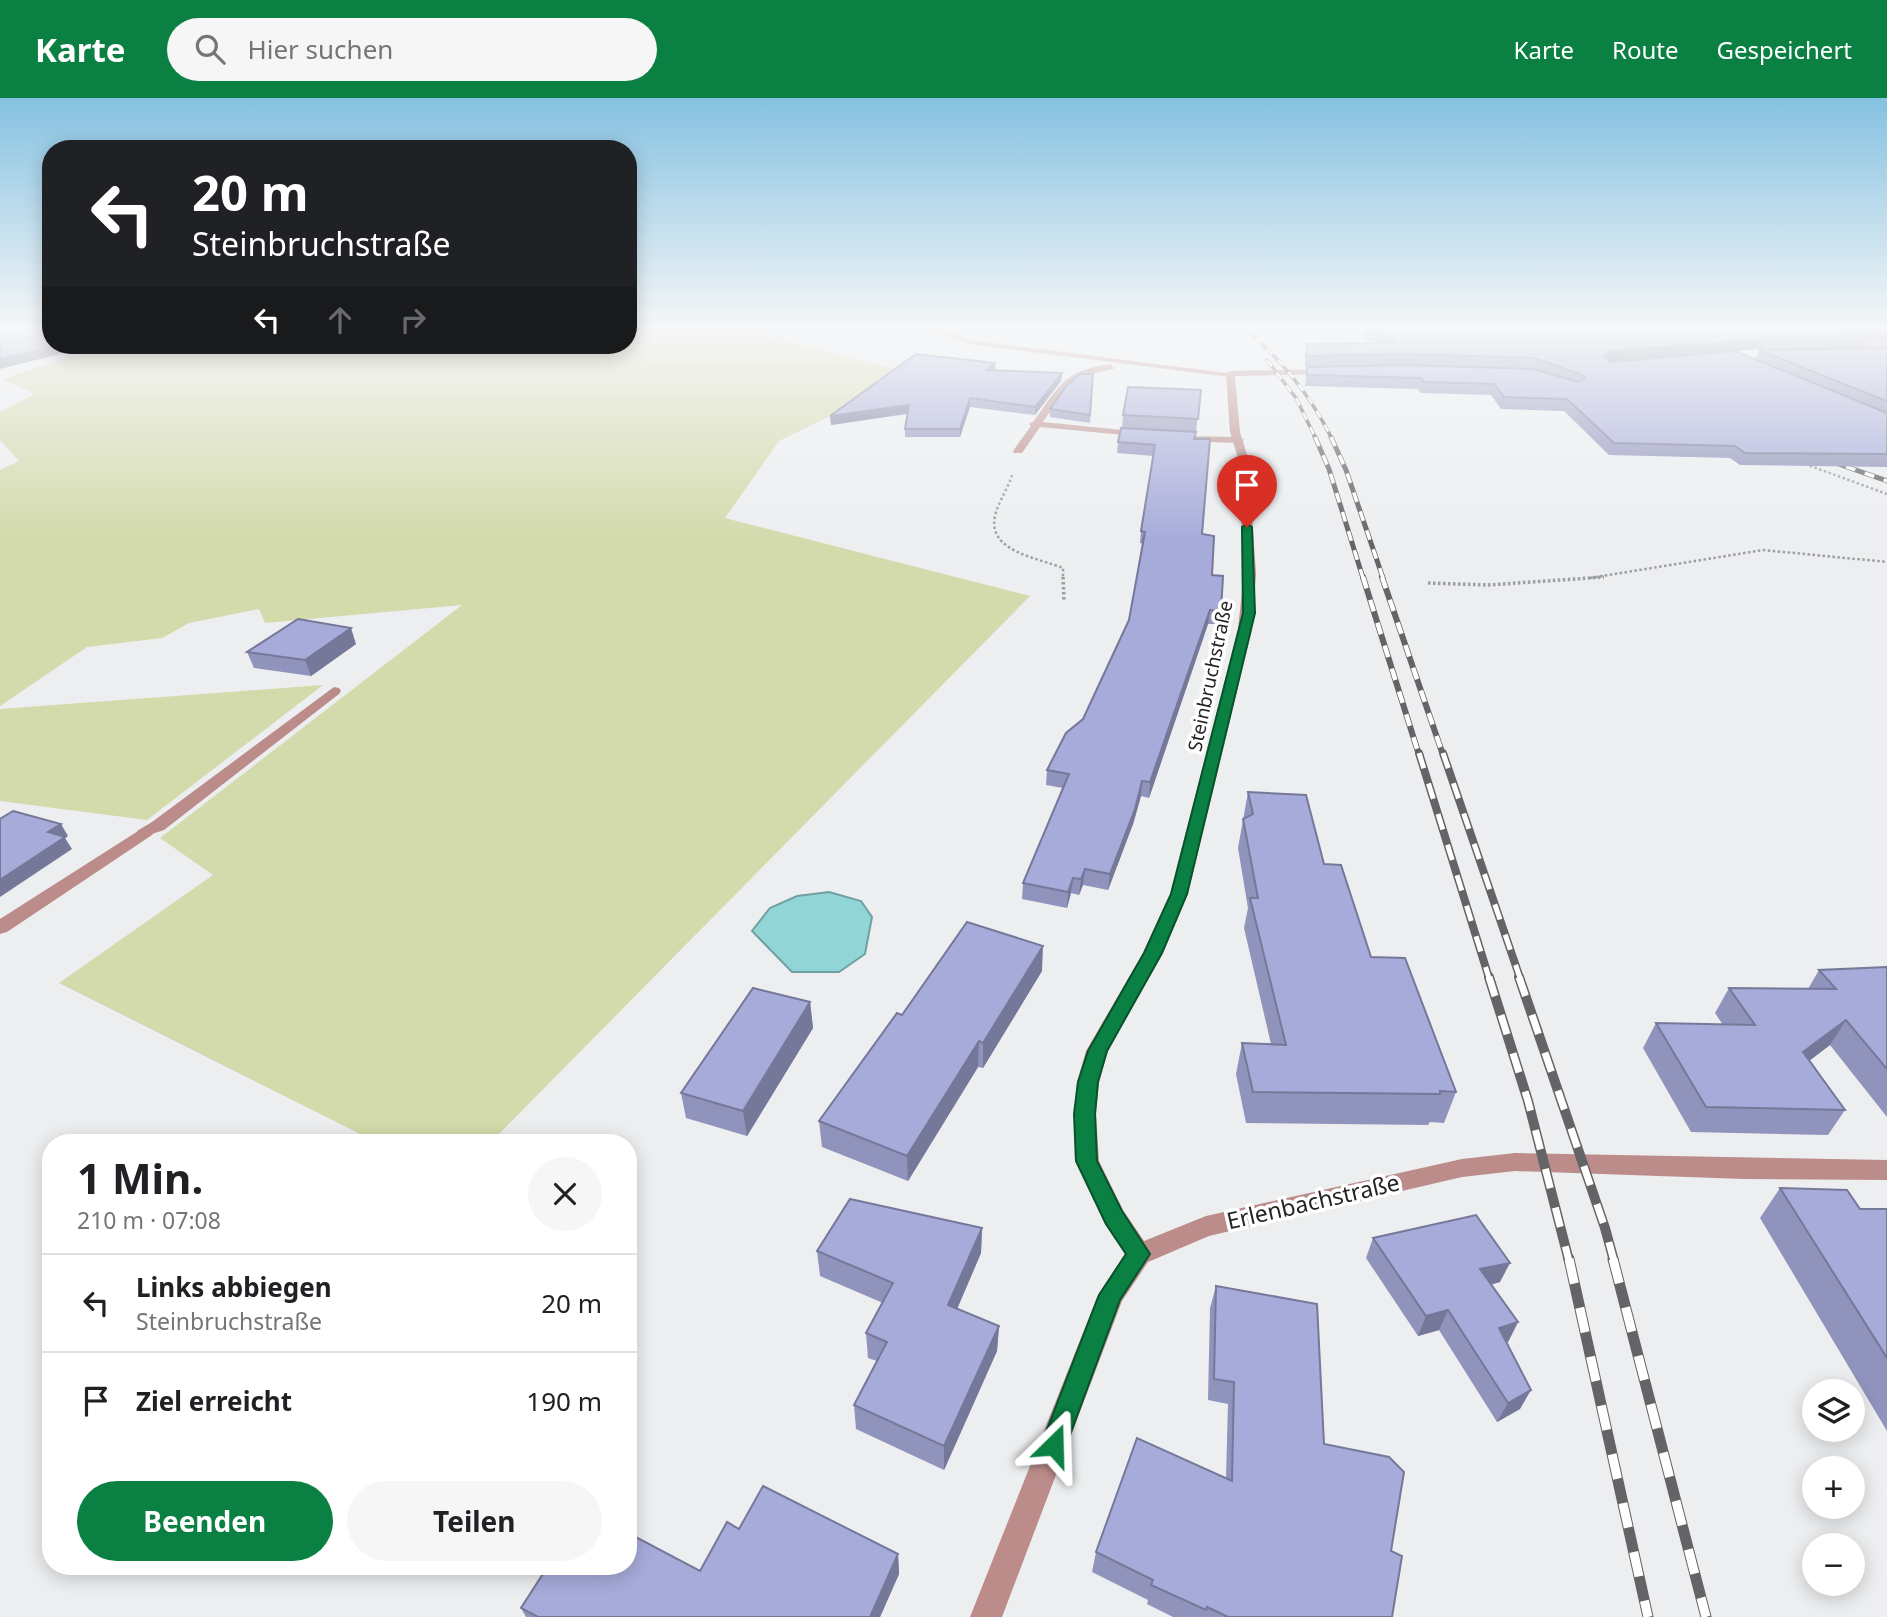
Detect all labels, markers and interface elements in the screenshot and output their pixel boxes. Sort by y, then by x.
search box [167,18,657,81]
text: Karte [35,27,125,72]
icon: search [191,30,229,68]
text: Hier suchen [247,31,393,67]
text: Karte [1514,33,1574,66]
text: Route [1612,33,1679,66]
text: Gespeichert [1717,33,1852,66]
text: 20 m [192,159,309,225]
icon: left [77,168,168,259]
text: Steinbruchstraße [192,222,451,265]
icon: left [248,301,286,339]
icon: ahead [321,301,359,339]
icon: right [394,301,432,339]
pin [1217,455,1277,527]
icon: arrive [1228,466,1266,504]
street label: Steinbruchstraße [1181,598,1239,754]
text: 1 Min. [77,1149,203,1206]
button: close [528,1157,602,1231]
street label: Erlenbachstraße [1223,1166,1403,1236]
text: 210 m · 07:08 [77,1204,221,1236]
text: Links abbiegen [136,1269,332,1305]
icon: left [77,1284,115,1322]
text: 20 m [541,1285,602,1321]
text: Steinbruchstraße [136,1305,322,1337]
map controls [1802,1379,1865,1596]
button: layers [1802,1379,1865,1442]
icon: arrive [77,1382,115,1420]
text: Ziel erreicht [136,1383,292,1419]
text: 190 m [526,1383,602,1419]
position arrow [1017,1408,1091,1482]
button: + [1802,1456,1865,1519]
button: Beenden [77,1481,333,1561]
button: Teilen [347,1481,602,1561]
button: − [1802,1533,1865,1596]

